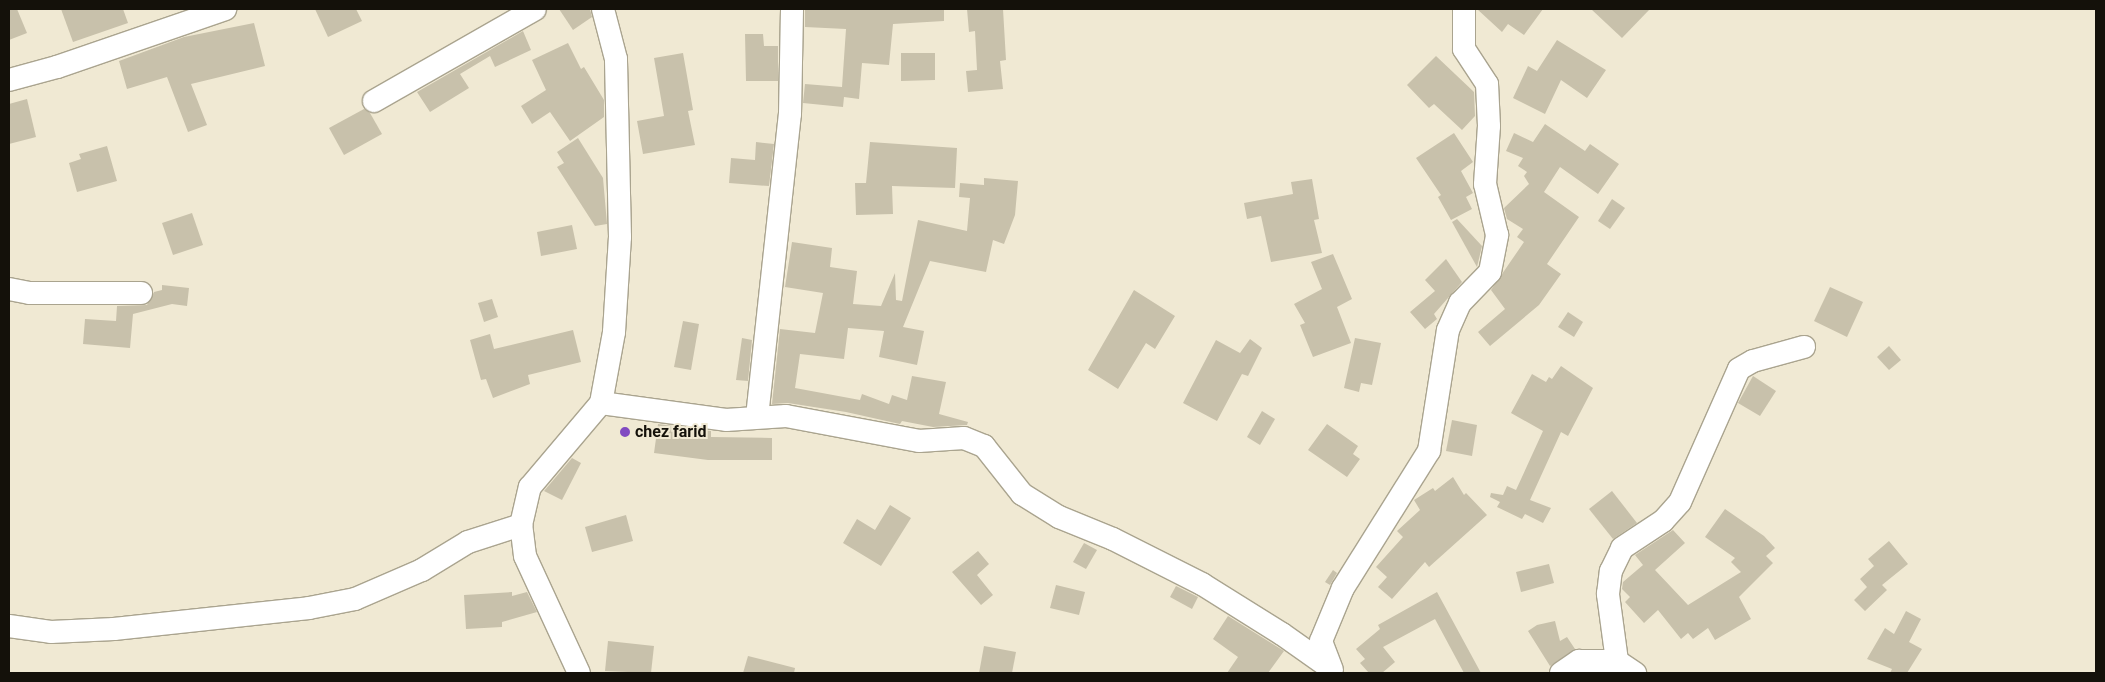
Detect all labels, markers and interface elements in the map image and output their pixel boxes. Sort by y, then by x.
place label: chez farid [635,422,706,442]
marker: chez farid [619,426,631,438]

